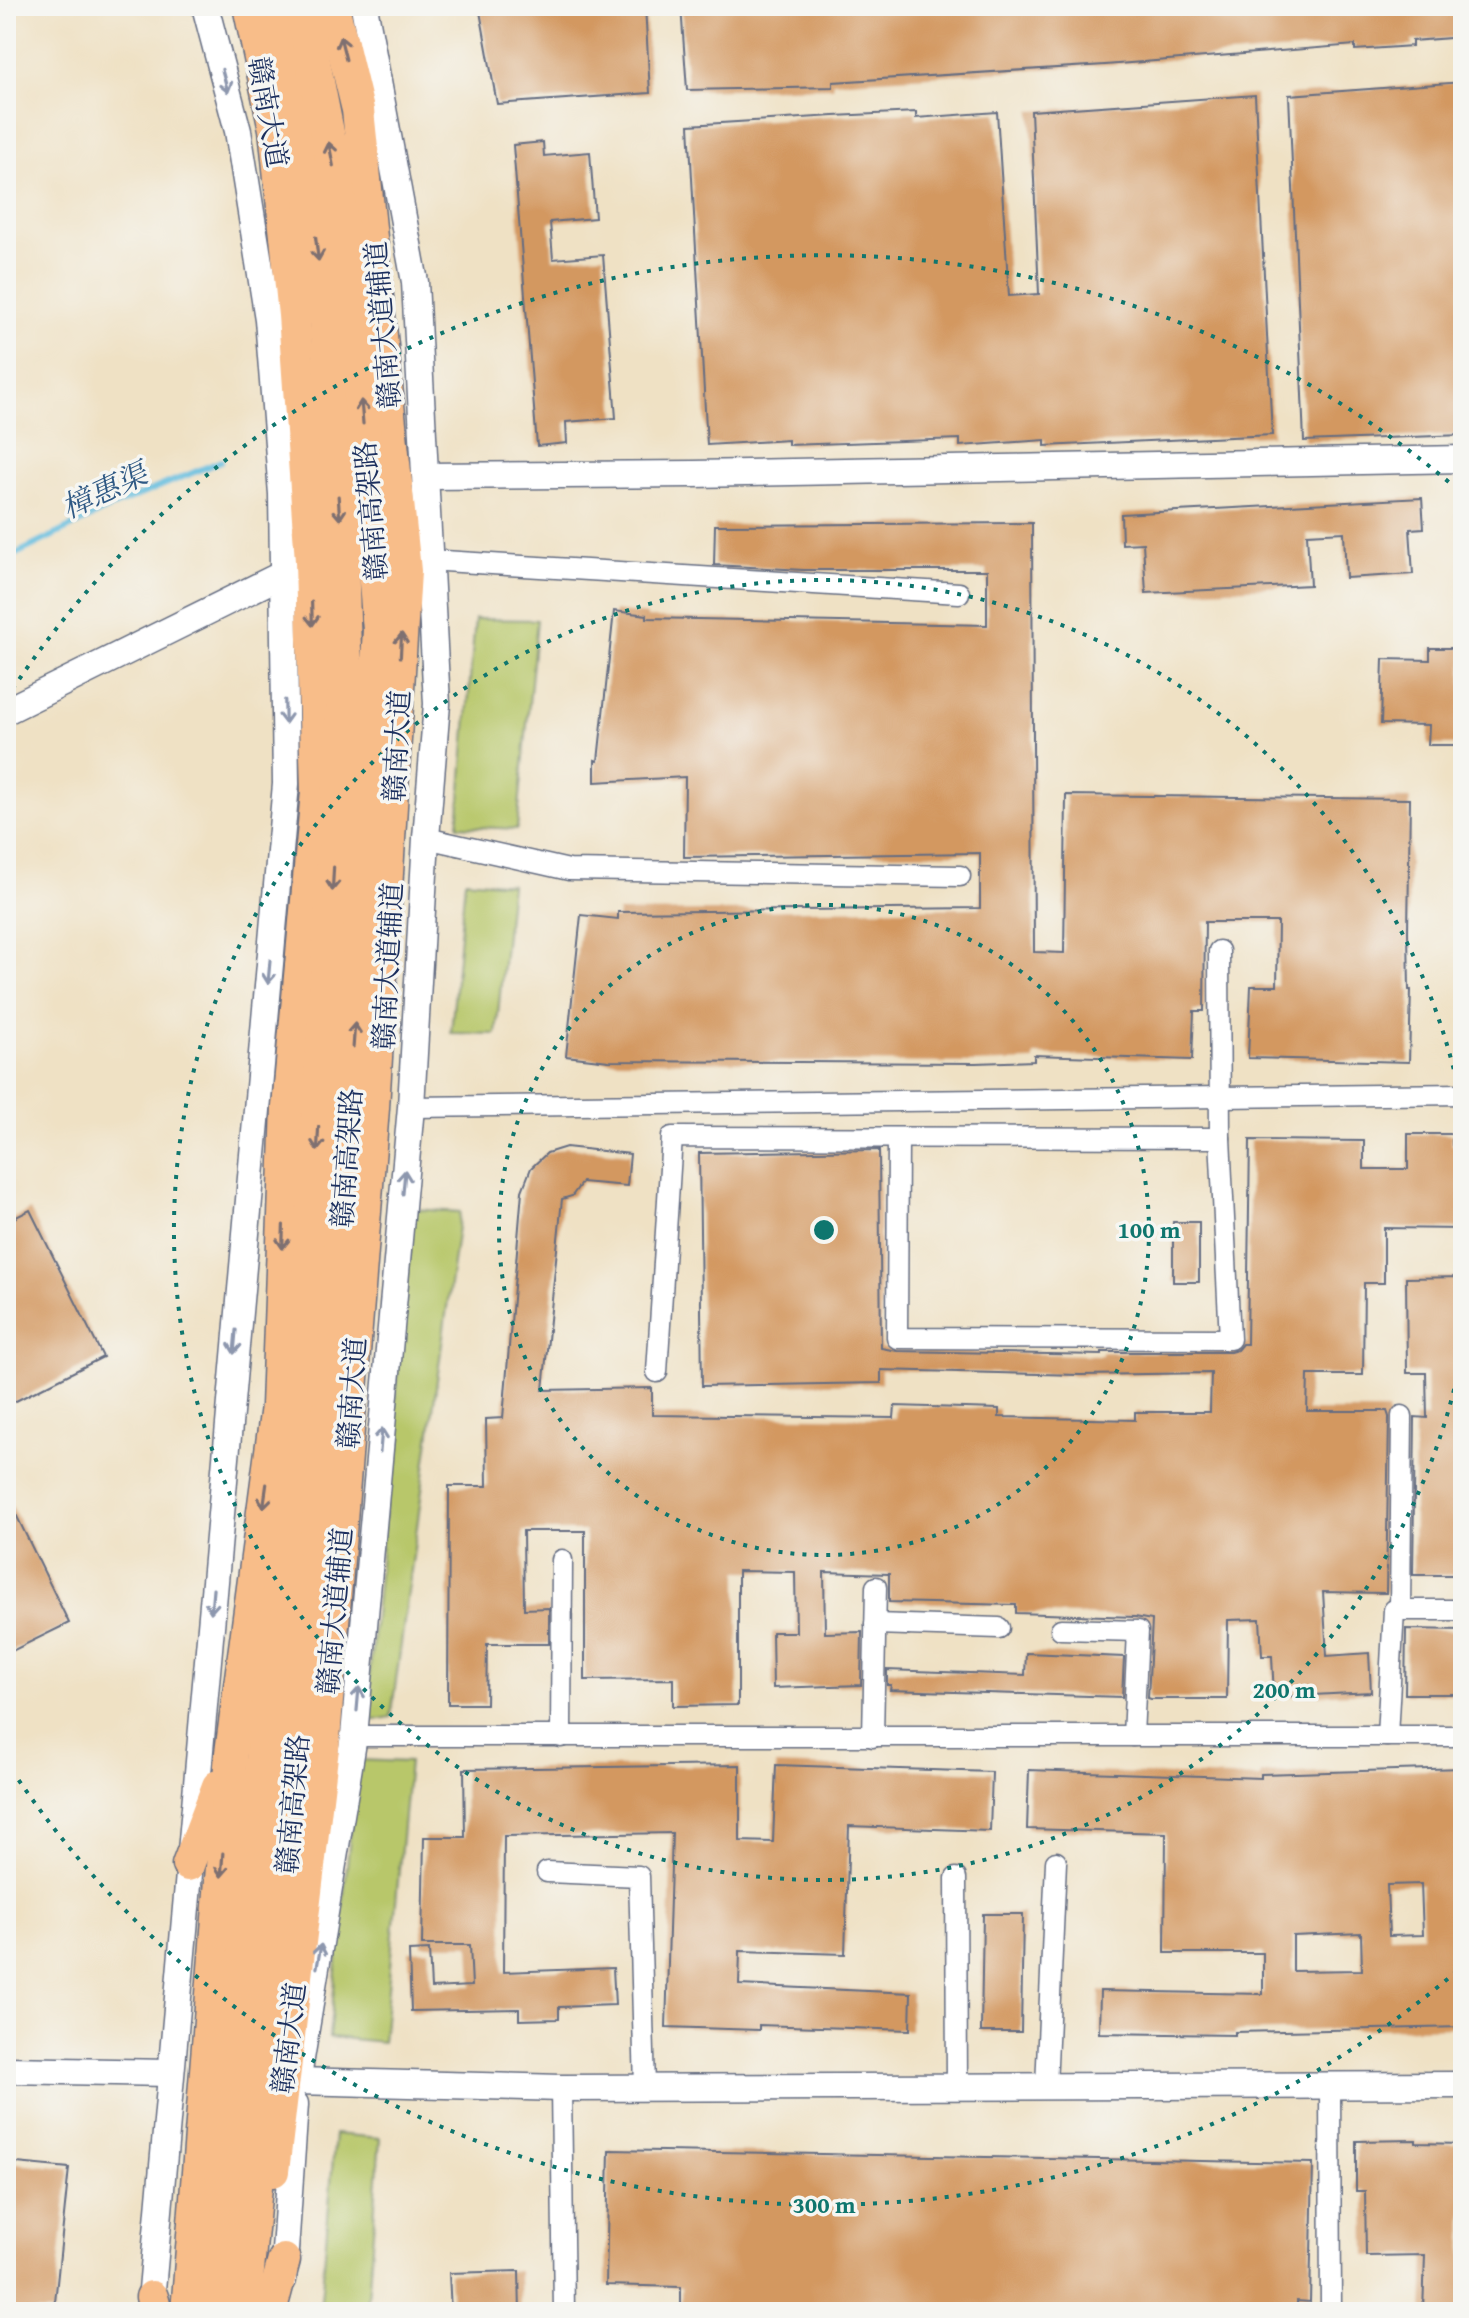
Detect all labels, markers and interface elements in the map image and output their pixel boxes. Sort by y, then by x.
one-way arrow [335,36,350,61]
street label: 赣南大道 [239,53,299,171]
one-way arrow [218,68,233,94]
one-way arrow [323,142,338,168]
one-way arrow [310,235,325,262]
street label: 赣南大道辅道 [354,240,410,410]
one-way arrow [354,399,369,426]
street label: 赣南高架路 [343,439,397,583]
water label: 樟惠渠 [54,449,158,529]
one-way arrow [332,494,347,521]
one-way arrow [305,600,320,627]
one-way arrow [394,632,409,659]
street label: 赣南大道 [373,689,419,803]
one-way arrow [277,698,292,725]
one-way arrow [325,865,340,892]
street label: 赣南大道辅道 [362,881,412,1051]
one-way arrow [261,958,276,985]
one-way arrow [347,1022,362,1049]
street label: 赣南高架路 [321,1087,371,1229]
one-way arrow [310,1125,325,1152]
one-way arrow [397,1169,412,1195]
text: 100 m [1117,1212,1181,1247]
centre of rings [810,1216,838,1244]
one-way arrow [275,1223,290,1250]
one-way arrow [228,1328,243,1355]
street label: 赣南大道 [327,1336,375,1450]
one-way arrow [374,1428,389,1454]
one-way arrow [257,1483,272,1508]
street label: 赣南大道辅道 [306,1526,362,1696]
one-way arrow [204,1587,219,1614]
text: 200 m [1252,1672,1316,1707]
one-way arrow [350,1687,365,1713]
street label: 赣南高架路 [265,1732,319,1876]
one-way arrow [214,1851,229,1878]
one-way arrow [312,1944,327,1970]
street label: 赣南大道 [261,1980,315,2096]
text: 300 m [792,2187,856,2222]

